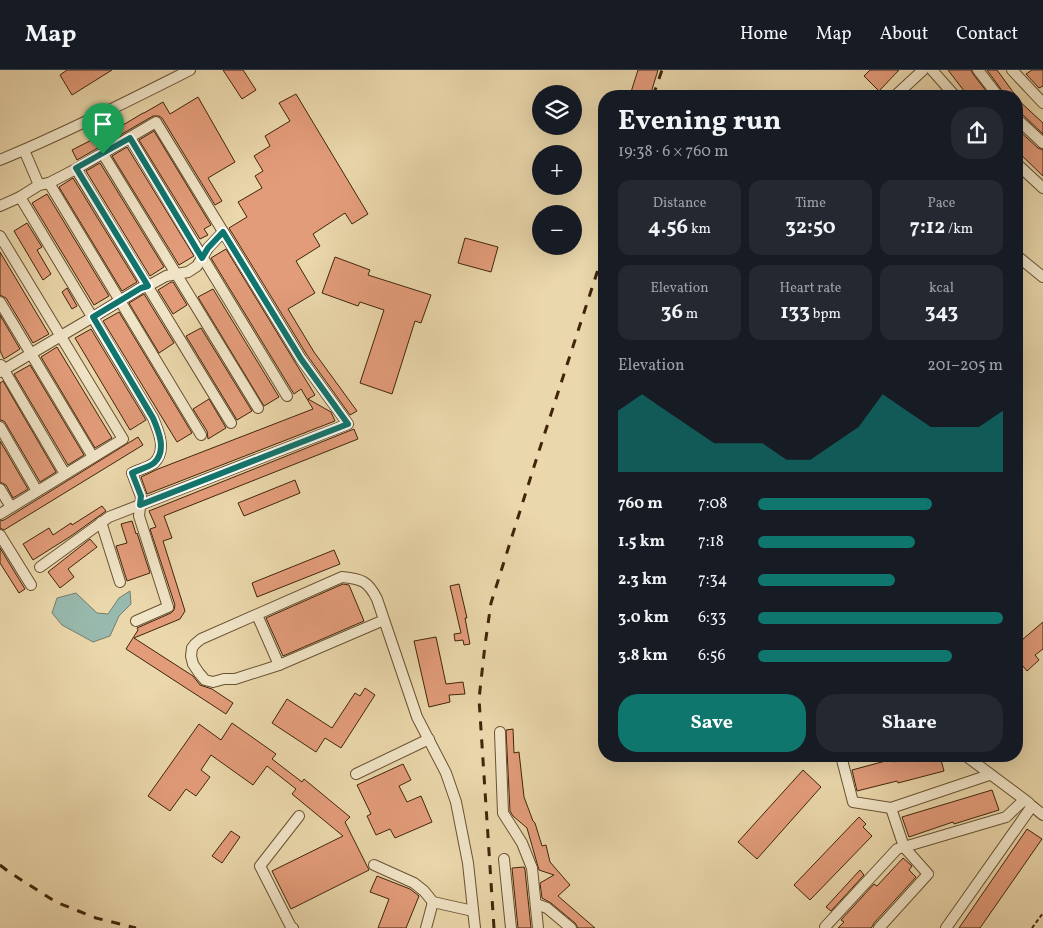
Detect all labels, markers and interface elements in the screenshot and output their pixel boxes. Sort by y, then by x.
text: Map [25,18,76,52]
text: Home [740,22,788,47]
text: Map [816,22,852,47]
text: About [880,22,928,47]
text: Contact [956,22,1018,47]
map controls [532,85,582,255]
button: layers [532,85,582,135]
text: Evening run [618,102,782,141]
pin [82,103,124,154]
button: share [951,107,1003,159]
icon: arrive [89,110,117,138]
text: 19:38 · 6 × 760 m [618,141,728,163]
button: + [532,145,582,195]
text: Distance [653,194,706,213]
text: Time [795,194,826,213]
text: Pace [928,194,956,213]
button: − [532,205,582,255]
text: 4.56 [648,213,688,242]
text: 32:50 [785,213,836,242]
text: 7:12 [910,213,945,242]
text: km [688,220,711,239]
text: /km [945,220,973,239]
text: Elevation [650,279,709,298]
text: Heart rate [780,279,841,298]
text: kcal [929,279,954,298]
text: 36 [661,298,683,327]
text: 133 [780,298,810,327]
text: 343 [925,298,958,327]
text: m [683,305,698,324]
text: bpm [810,305,841,324]
text: Elevation [618,355,685,377]
text: 201–205 m [927,355,1003,377]
text: 760 m [618,493,663,515]
text: 7:08 [698,493,727,515]
text: 1.5 km [618,531,665,553]
text: 7:18 [698,531,724,553]
text: 2.3 km [618,569,667,591]
text: 7:34 [698,569,727,591]
text: 3.0 km [618,607,669,629]
text: 6:33 [698,607,726,629]
text: 3.8 km [618,645,668,667]
text: 6:56 [698,645,726,667]
button: Save [618,694,806,752]
button: Share [816,694,1003,752]

